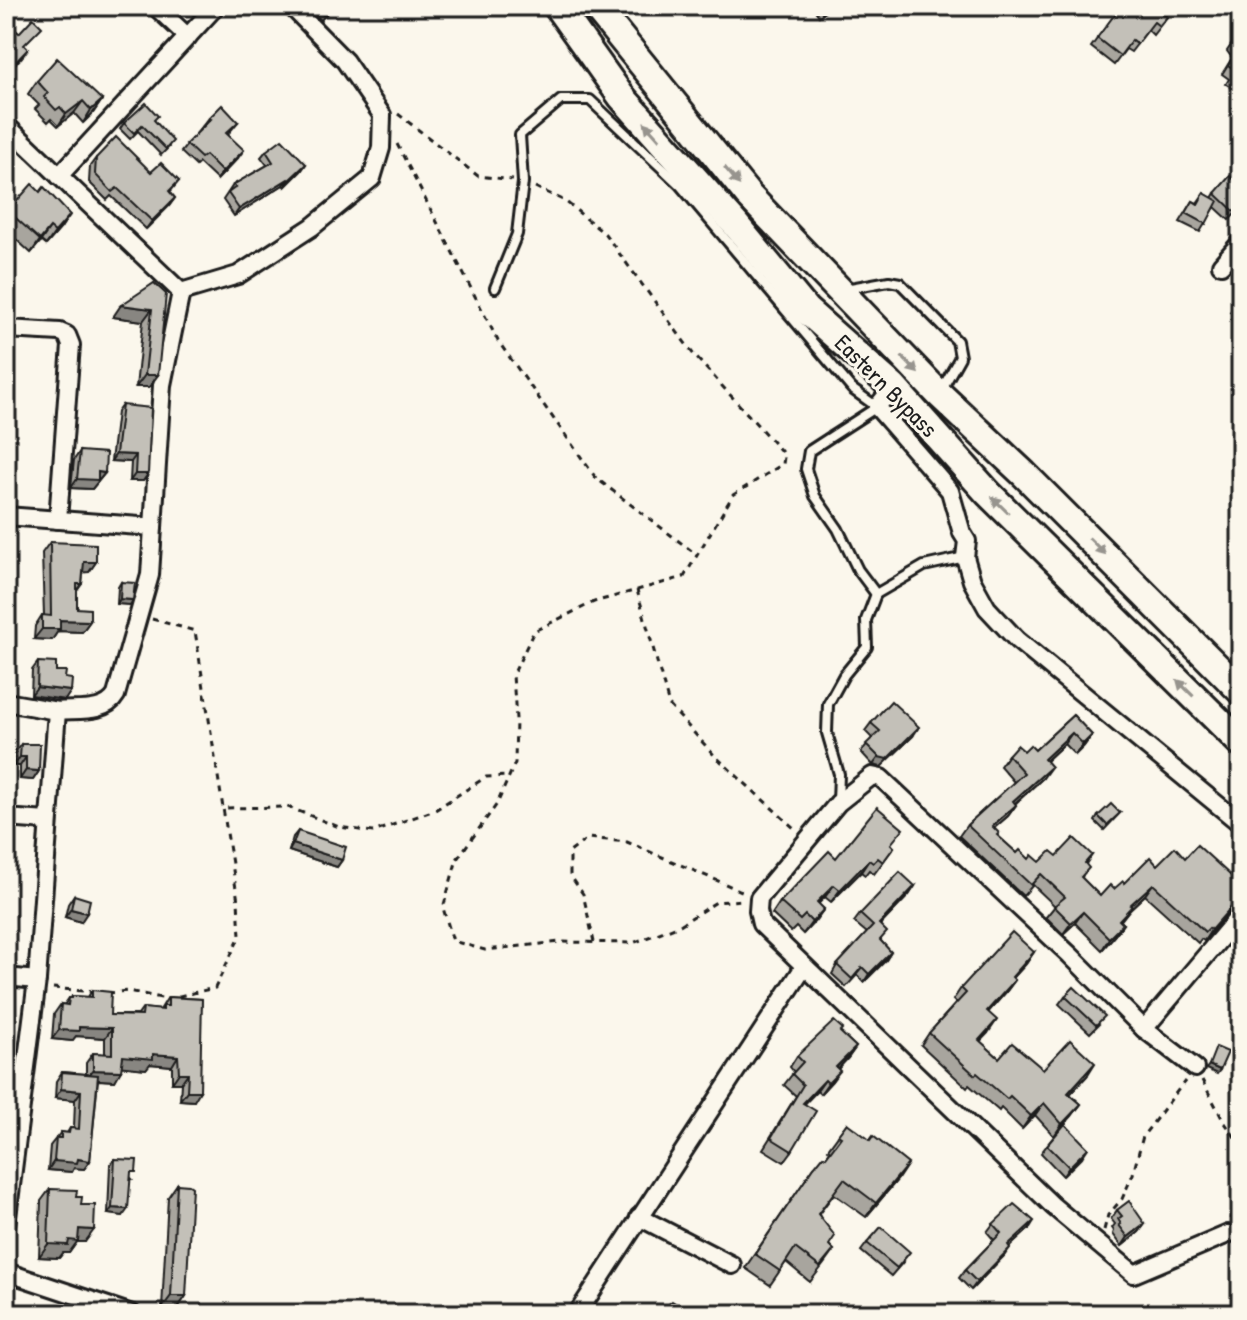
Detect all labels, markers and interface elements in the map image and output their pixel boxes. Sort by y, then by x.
one-way arrow [644,121,662,140]
one-way arrow [723,165,740,185]
street label: Eastern Bypass [828,327,945,444]
one-way arrow [901,355,919,374]
one-way arrow [992,496,1010,515]
one-way arrow [1087,536,1106,555]
one-way arrow [1177,679,1195,698]

